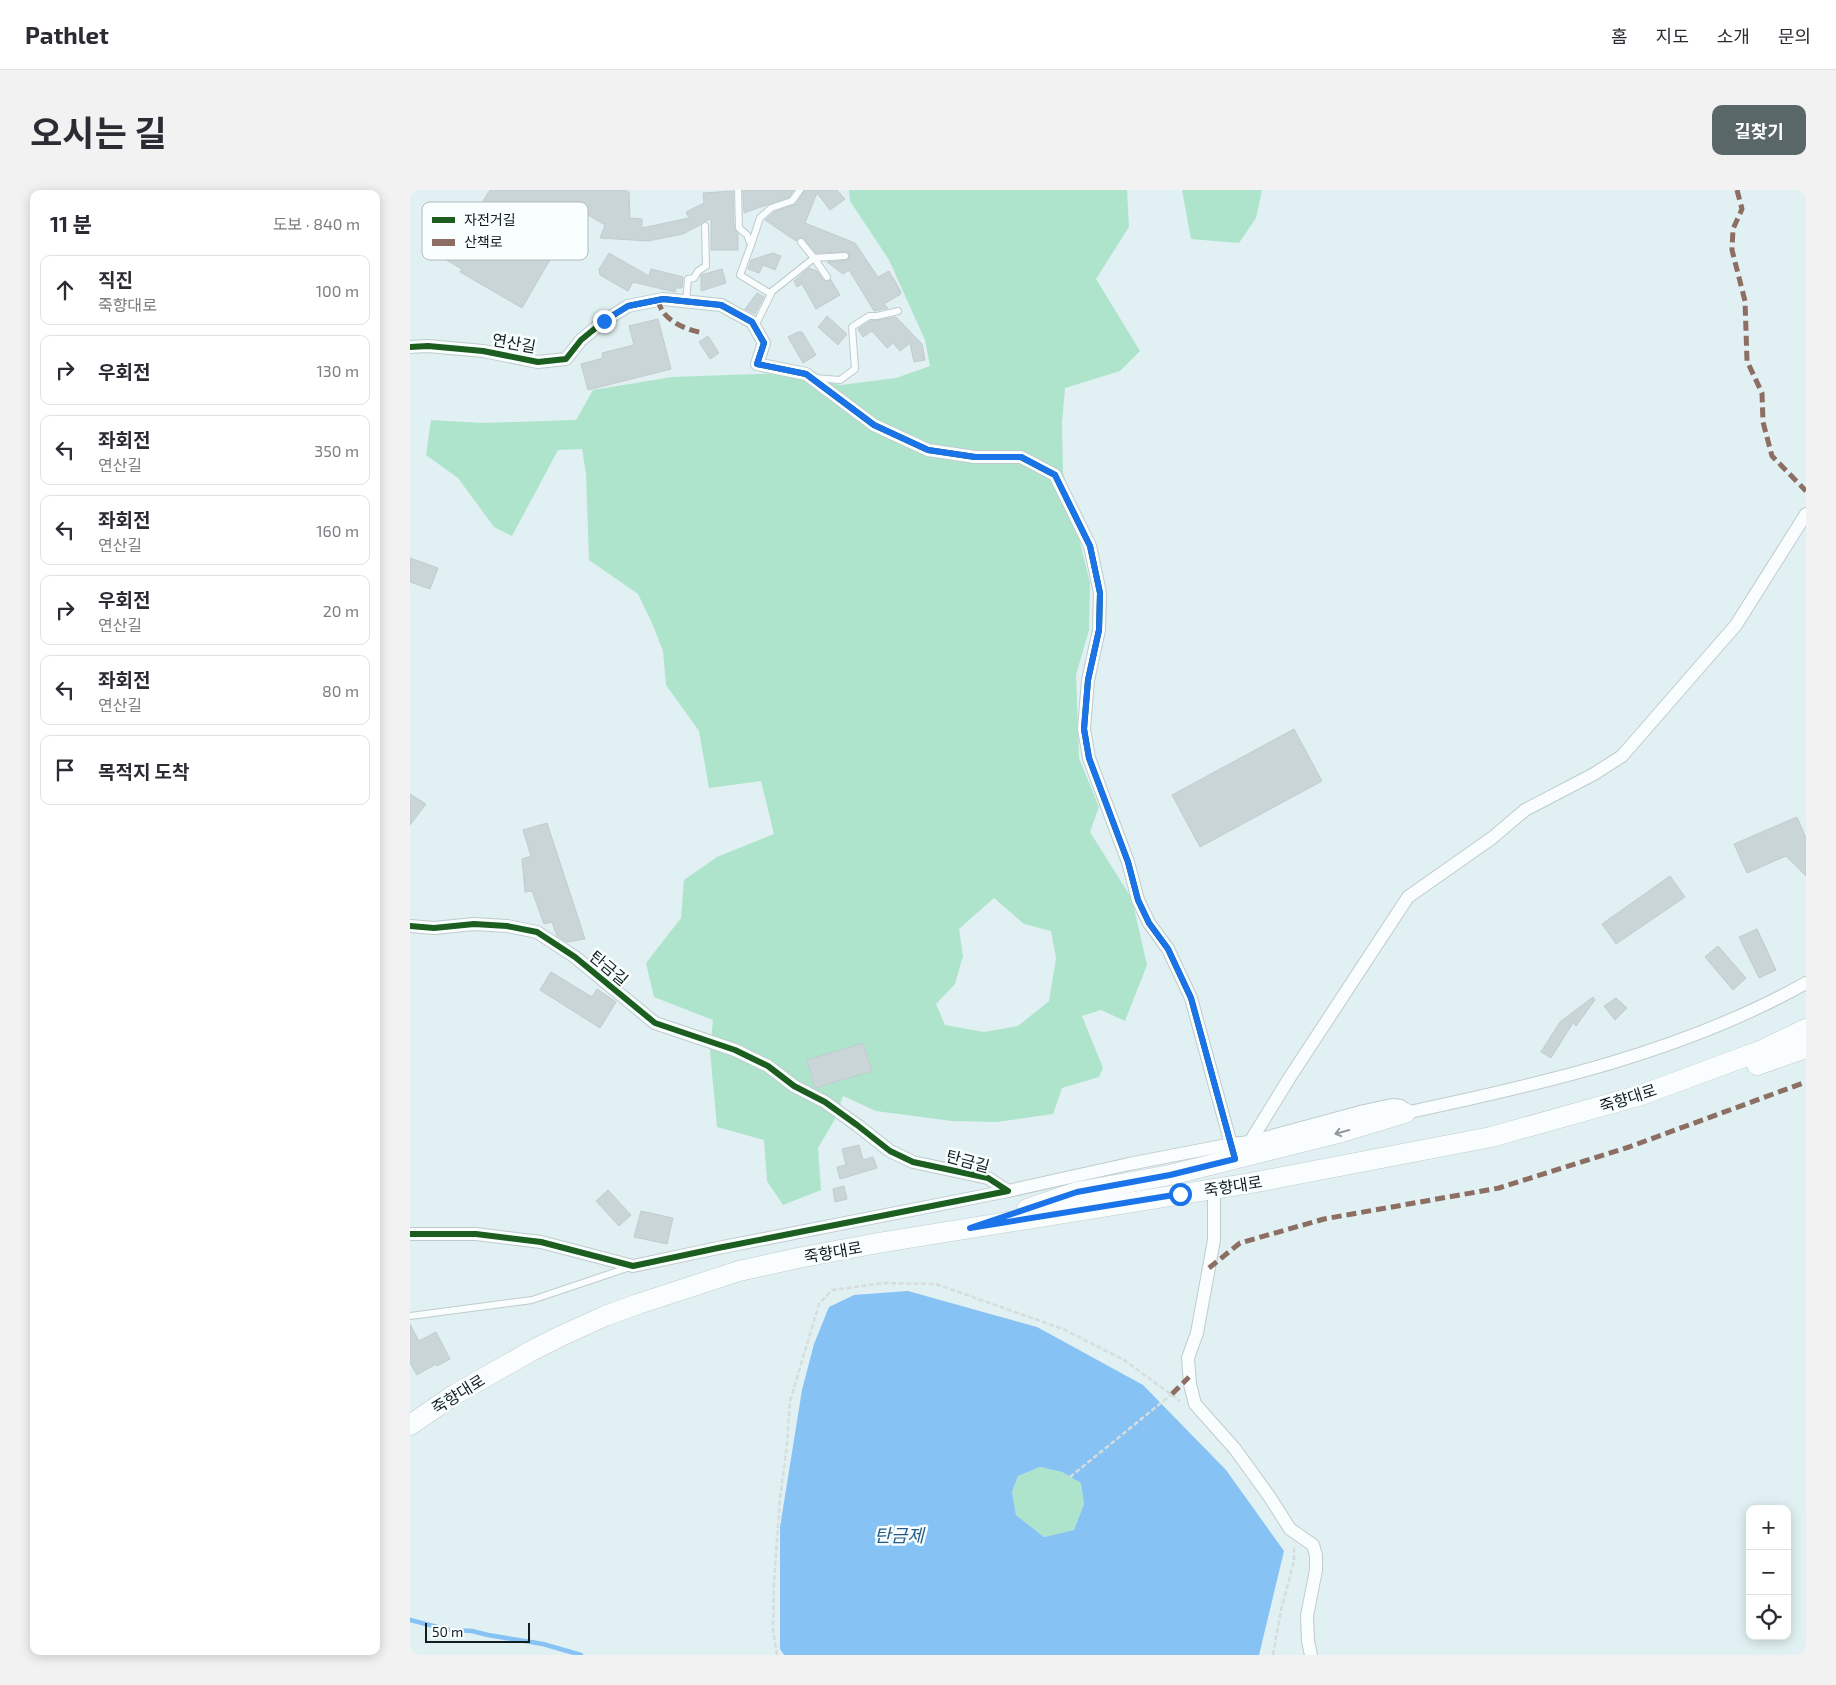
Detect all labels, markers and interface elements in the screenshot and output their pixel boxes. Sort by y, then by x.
text: Pathlet [25,20,109,49]
text: 홈 [1611,25,1628,47]
text: 지도 [1656,25,1689,47]
text: 소개 [1717,25,1750,47]
text: 문의 [1778,25,1811,47]
button: 길찾기 [1712,105,1806,155]
text: 오시는 길 [30,111,166,153]
legend [422,202,588,260]
text: 11 분 [50,211,92,236]
text: 자전거길 [464,211,516,228]
text: 도보 · 840 m [273,214,360,233]
text: 산책로 [464,233,503,250]
text: 직진 [98,268,133,291]
icon: ahead [51,276,79,304]
text: 100 m [316,281,359,300]
text: 죽향대로 [98,295,157,314]
route end [593,310,616,333]
street label: 연산길 [491,329,537,356]
icon: right [51,356,79,384]
text: 우회전 [98,360,150,383]
text: 130 m [317,361,359,380]
text: 좌회전 [98,428,150,451]
icon: left [51,436,79,464]
text: 350 m [314,441,359,460]
text: 연산길 [98,455,142,474]
text: 좌회전 [98,508,150,531]
icon: left [51,516,79,544]
text: 160 m [316,521,359,540]
text: 연산길 [98,535,142,554]
text: 우회전 [98,588,150,611]
icon: right [51,596,79,624]
text: 20 m [323,601,359,620]
text: 연산길 [98,615,142,634]
text: 좌회전 [98,668,150,691]
icon: left [51,676,79,704]
text: 80 m [322,681,359,700]
text: 연산길 [98,695,142,714]
icon: arrive [51,756,79,784]
text: 목적지 도착 [98,760,190,783]
street label: 탄금길 [586,946,632,989]
street label: 죽향대로 [1597,1079,1659,1116]
one-way arrow [1334,1127,1350,1137]
street label: 탄금길 [944,1146,992,1175]
street label: 죽향대로 [1202,1171,1264,1199]
route start [1169,1183,1192,1206]
street label: 죽향대로 [802,1237,864,1266]
street label: 죽향대로 [428,1370,488,1417]
map controls [1746,1505,1791,1640]
button: + [1746,1505,1791,1550]
water label: 탄금제 [874,1524,926,1546]
button: − [1746,1550,1791,1595]
button: locate [1746,1595,1791,1640]
scale bar [425,1620,530,1643]
text: 50 m [432,1623,463,1640]

